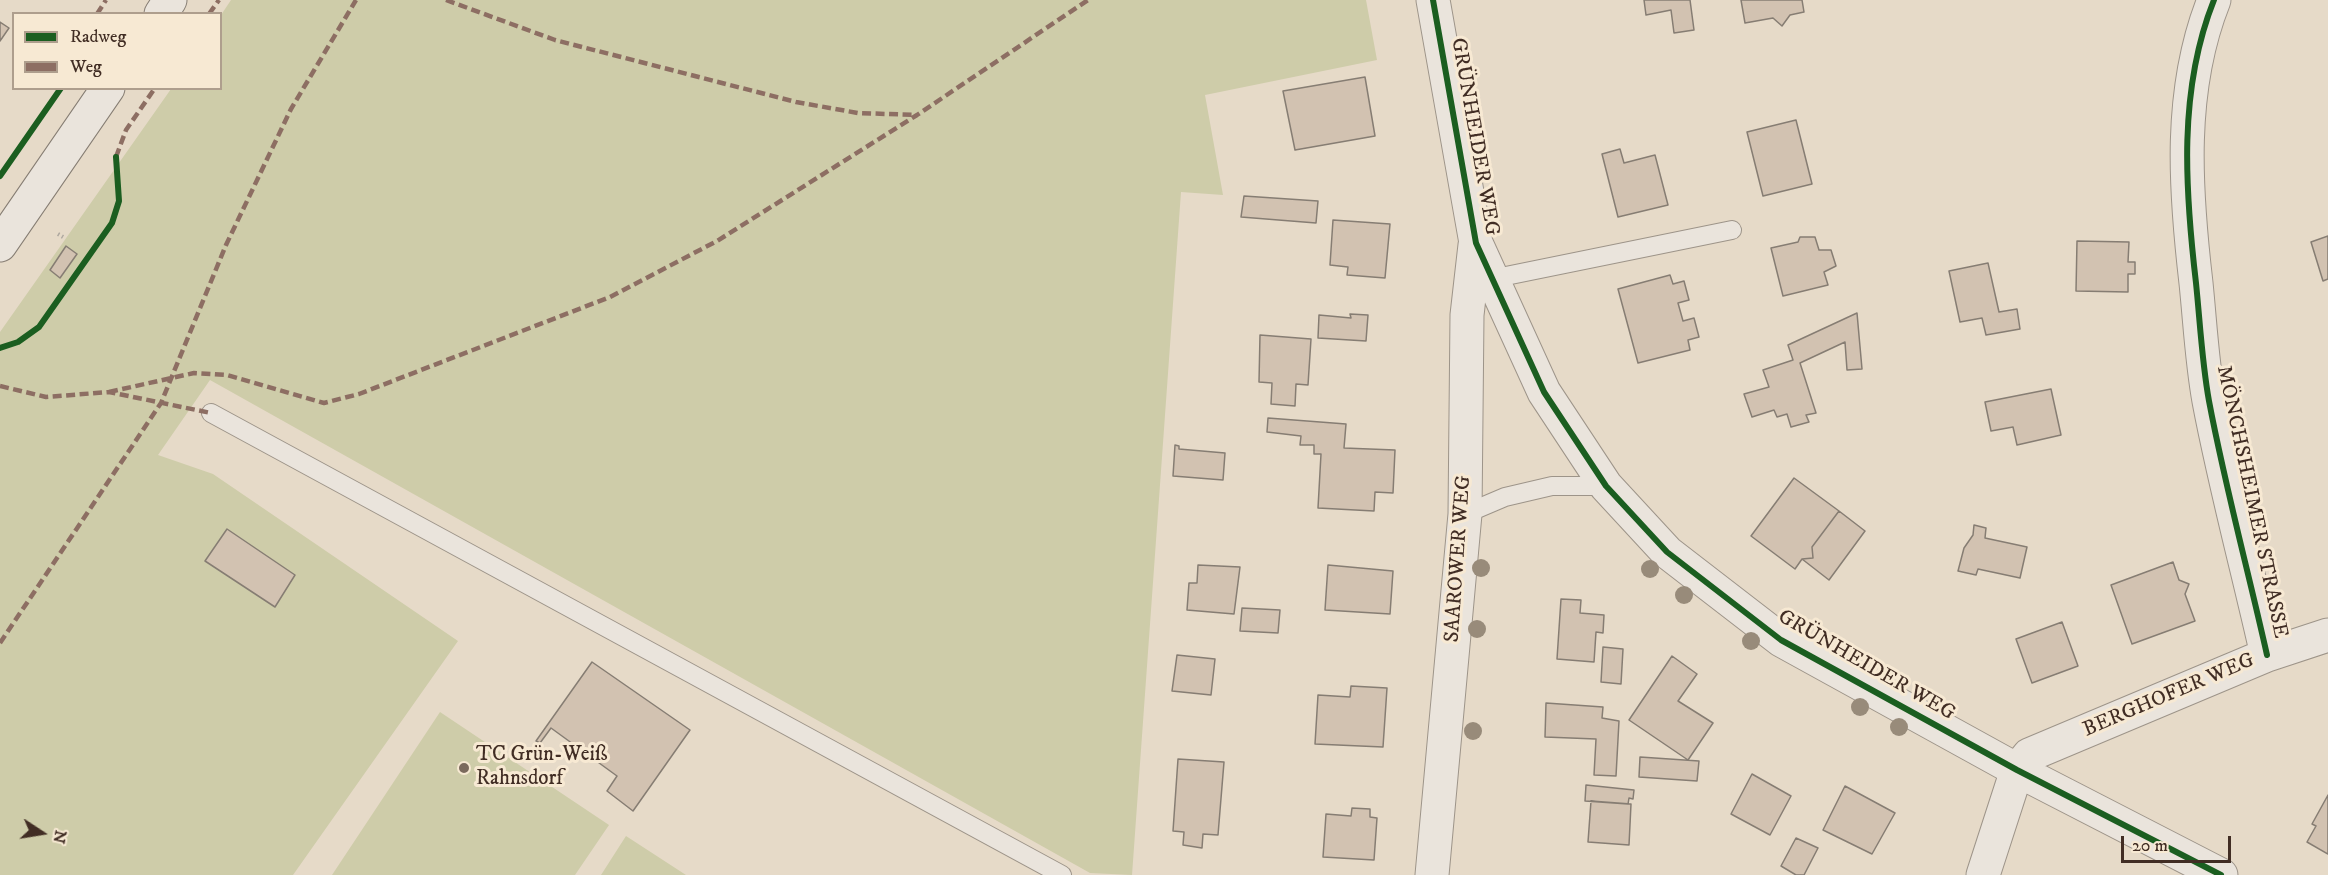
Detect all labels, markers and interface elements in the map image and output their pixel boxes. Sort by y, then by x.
legend [12,12,222,90]
text: Radweg [70,26,126,48]
street label: GRÜNHEIDER WEG [1444,36,1504,238]
text: Weg [70,56,102,78]
street label: MÖNCHSHEIMER STRASSE [2210,363,2292,641]
street label: SAAROWER WEG [1441,475,1477,643]
street label: GRÜNHEIDER WEG [1773,605,1959,727]
street label: BERGHOFER WEG [2080,649,2258,743]
place label: TC Grün-Weiß Rahnsdorf [476,743,608,793]
marker: TC Grün-Weiß Rahnsdorf [457,761,471,775]
north arrow [12,803,72,863]
scale bar [2124,824,2234,862]
text: N [48,828,71,845]
text: 20 m [2132,835,2168,857]

